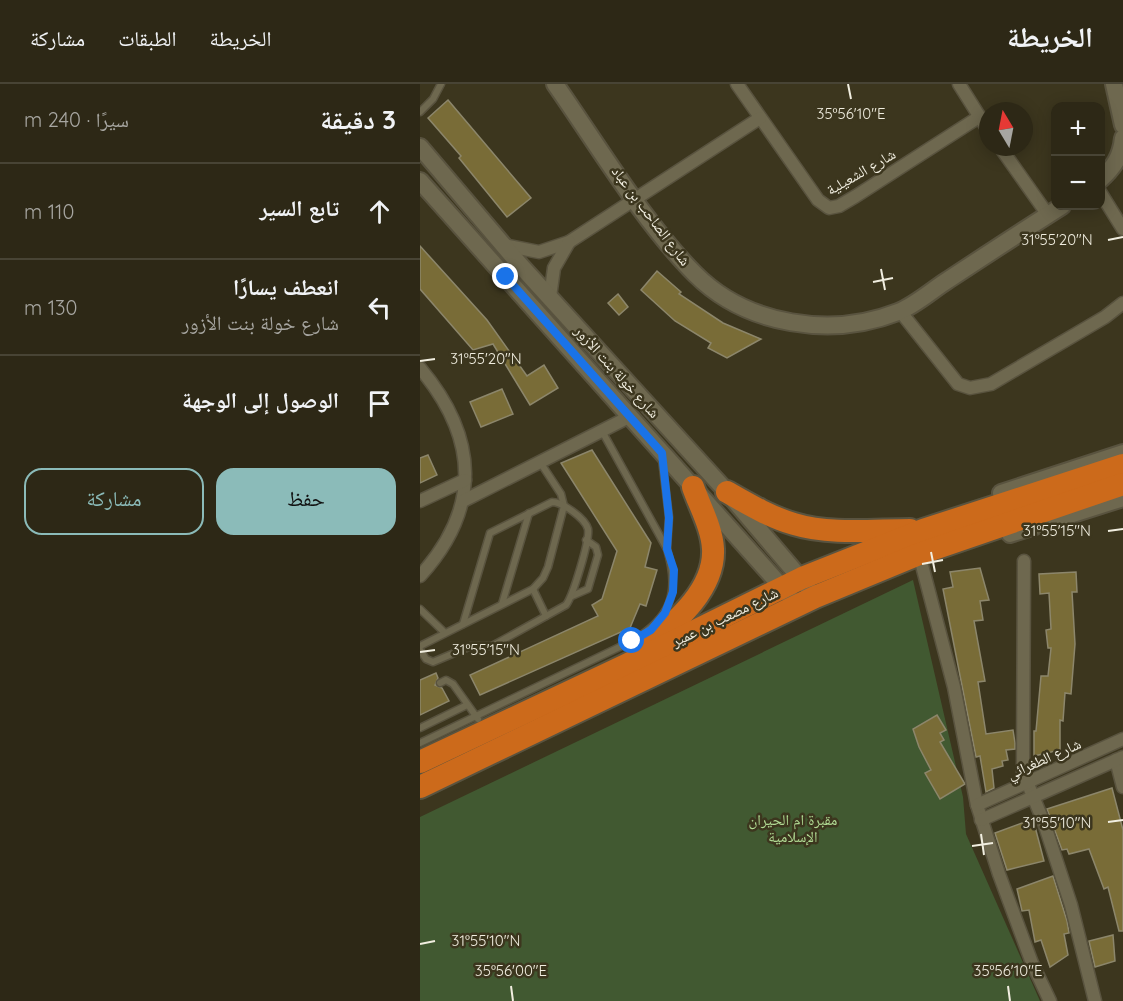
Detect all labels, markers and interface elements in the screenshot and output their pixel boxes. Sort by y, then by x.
text: الخريطة [1007,19,1093,54]
text: مشاركة [30,25,85,51]
text: الطبقات [118,25,177,51]
text: الخريطة [210,25,271,51]
north arrow [979,102,1033,156]
map controls [1051,102,1105,210]
button: + [1051,102,1105,156]
text: 3 دقيقة [320,103,396,136]
text: 35°56'10"E [817,104,885,123]
text: سيرًا · 240 m [24,107,129,132]
street label: شارع الشعيلية [823,144,899,200]
button: − [1051,156,1105,210]
street label: شارع الصاحب بن عباد [607,162,695,270]
text: تابع السير [259,194,339,222]
icon: ahead [363,195,396,228]
text: 110 m [24,199,74,224]
text: 31°55'20"N [1021,230,1093,249]
route end [492,263,518,289]
text: انعطف يسارًا [233,273,339,301]
icon: left [363,291,396,324]
text: 130 m [24,295,78,320]
text: شارع خولة بنت الأزور [182,310,339,335]
street label: شارع خولة بنت الأزور [569,321,664,423]
text: 31°55'20"N [450,349,522,368]
text: الوصول إلى الوجهة [182,386,339,414]
icon: arrive [363,387,396,420]
button: مشاركة [24,468,204,535]
button: حفظ [216,468,396,535]
text: 31°55'15"N [1023,521,1091,540]
street label: شارع مصعب بن عمير [668,583,782,652]
route start [618,627,644,653]
text: 31°55'15"N [452,640,520,659]
street label: شارع الطغرائي [1004,734,1085,786]
park label: مقبرة ام الحيران الإسلامية [749,810,838,846]
text: 31°55'10"N [1023,813,1091,832]
text: 31°55'10"N [452,931,520,950]
text: 35°56'00"E [475,961,547,980]
text: 35°56'10"E [974,961,1042,980]

